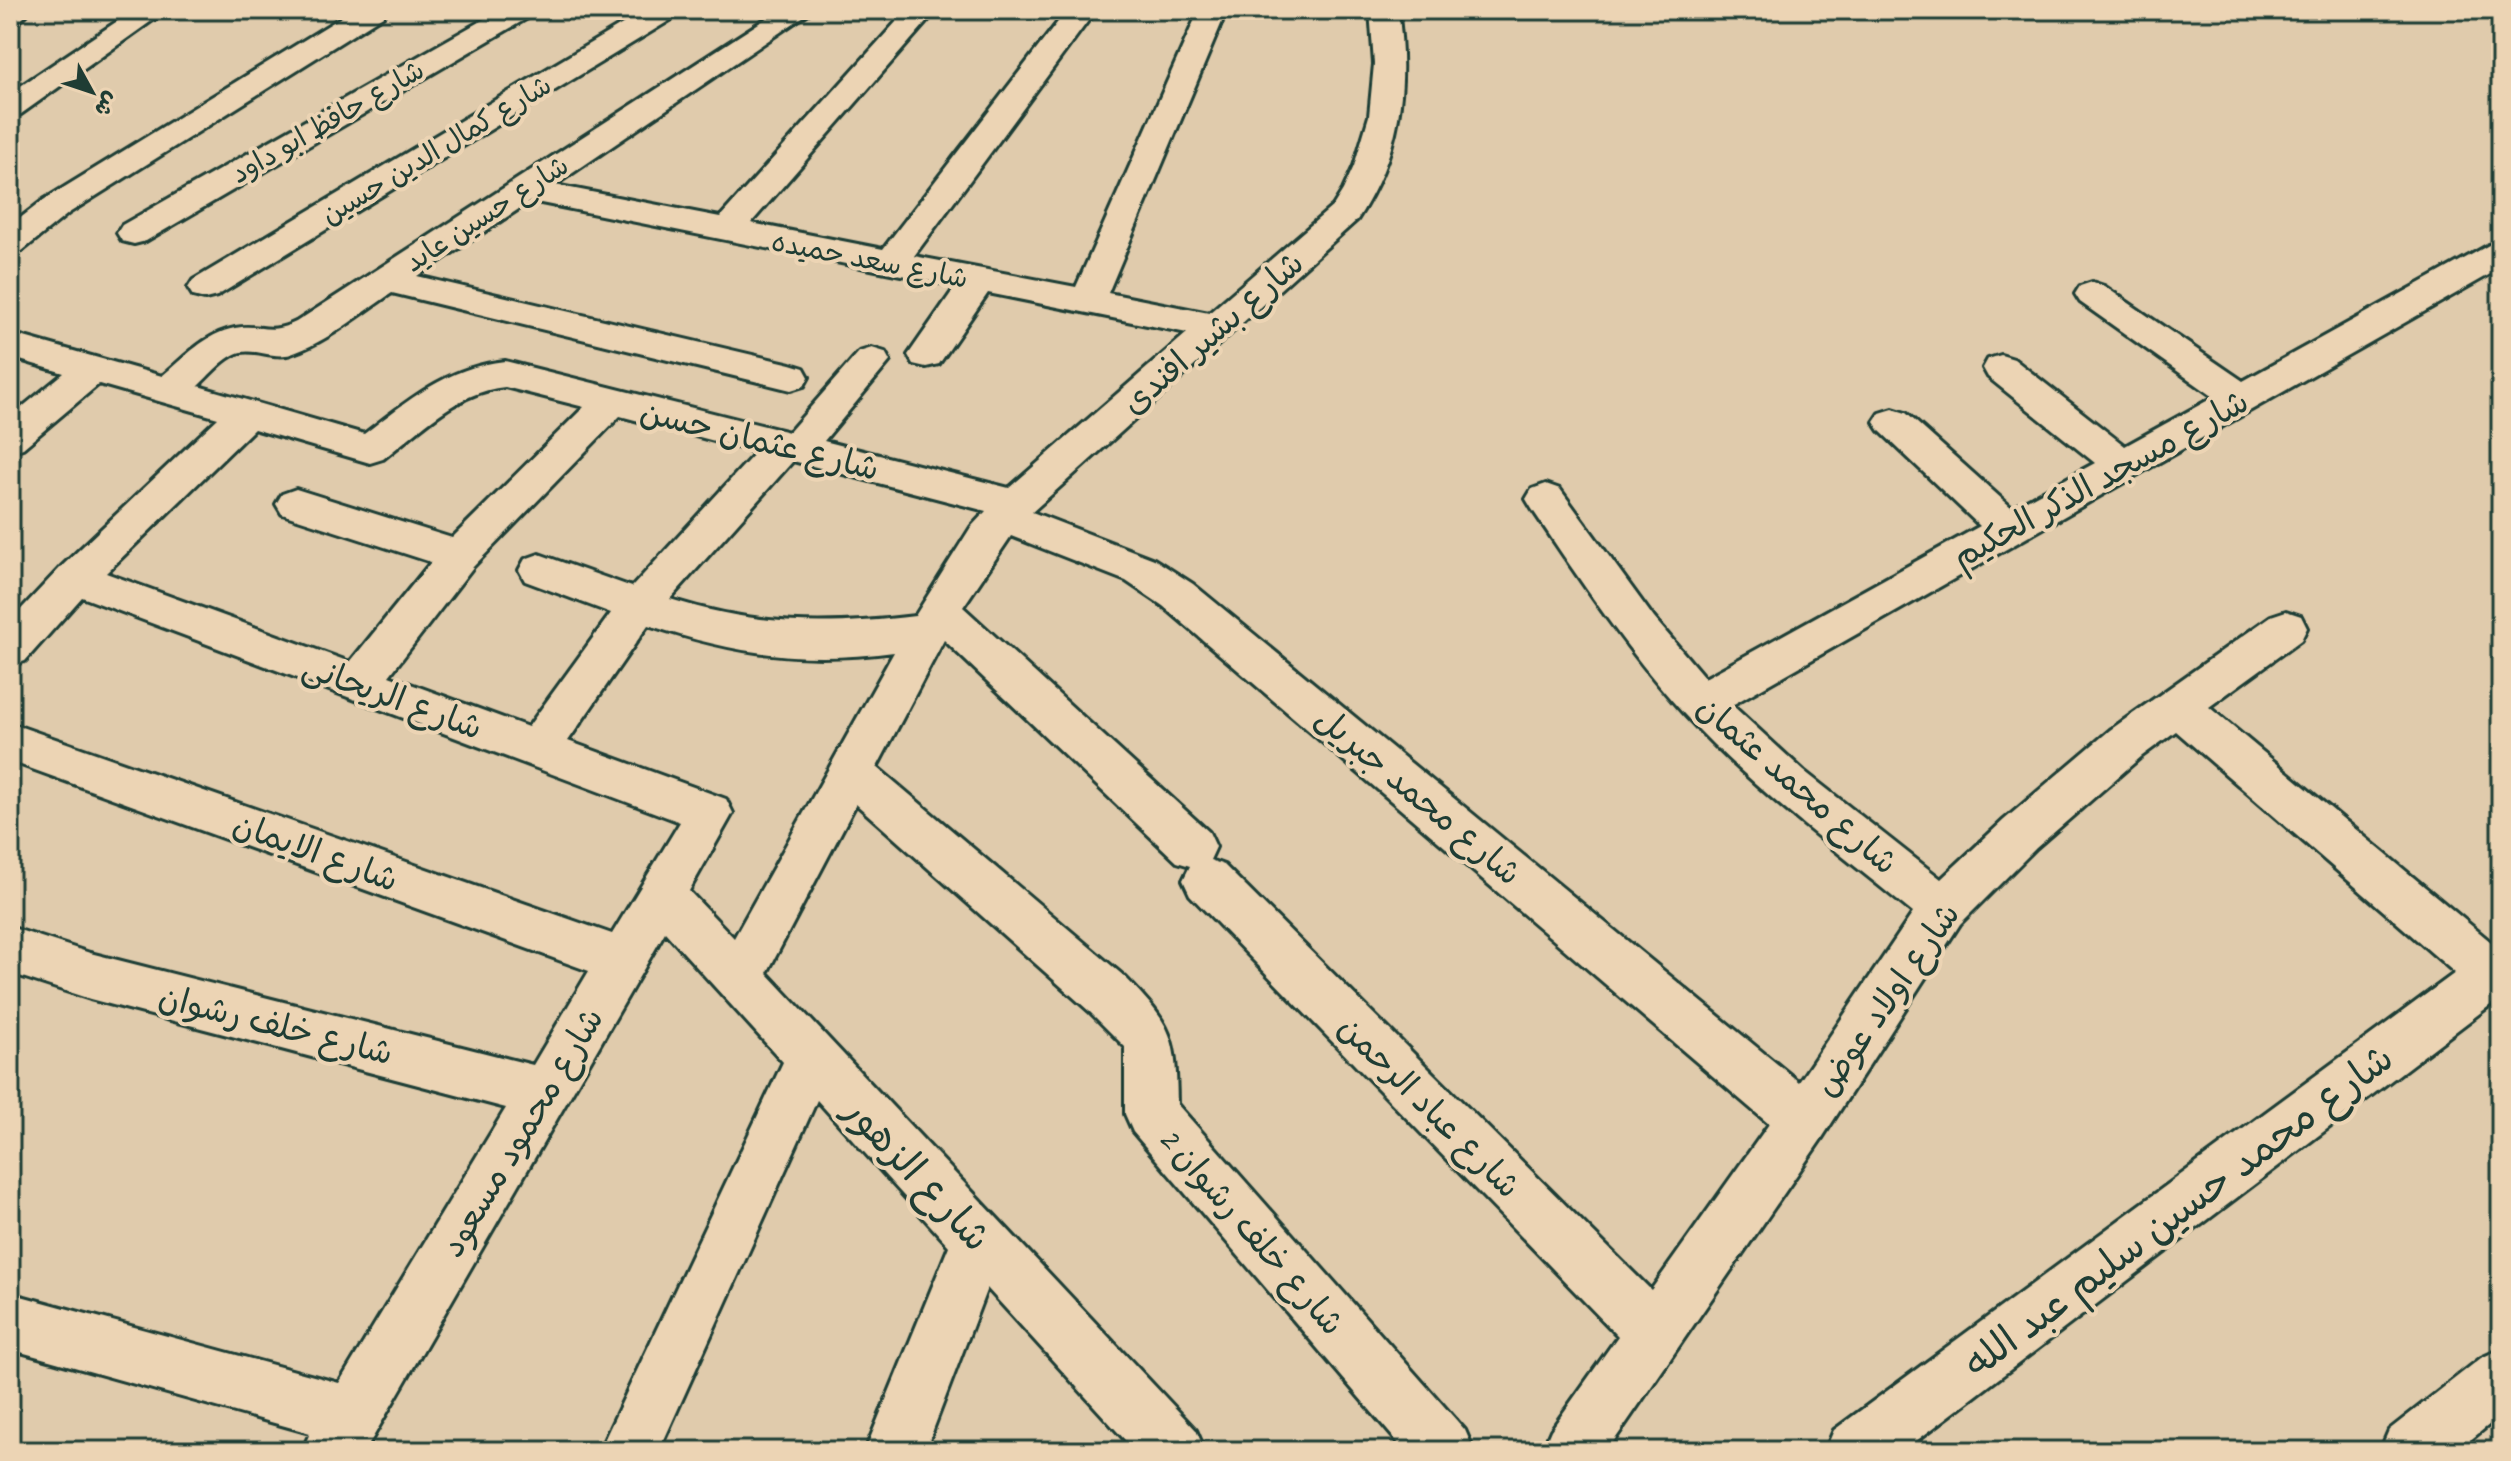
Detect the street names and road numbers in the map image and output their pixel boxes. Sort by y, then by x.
street label: شارع حافظ ابو داود [224,52,431,193]
street label: شارع كمال الدين حسين [315,67,559,234]
street label: شارع حسين عايد [398,147,576,281]
street label: شارع سعد حميده [768,223,971,298]
street label: شارع بشير افندى [1112,241,1314,425]
street label: شارع مسجد الذكر الحكيم [1945,379,2258,581]
street label: شارع عثمان حسن [635,389,884,492]
street label: شارع الريحانى [296,644,489,751]
street label: شارع محمد عثمان [1687,685,1907,885]
street label: شارع محمد جبريل [1305,697,1531,896]
street label: شارع الايمان [227,802,404,903]
street label: شارع اولاد عوض [1804,894,1971,1106]
street label: شارع خلف رشوان [154,975,397,1076]
street label: شارع محمود مسعود [430,1000,615,1266]
street label: شارع عباد الرحمن [1328,1006,1530,1208]
street label: شارع محمد حسين سليم عبد الله [1954,1033,2406,1393]
street label: شارع الزهور [830,1085,1002,1263]
street label: شارع خلف رشوان 2 [1147,1117,1354,1345]

